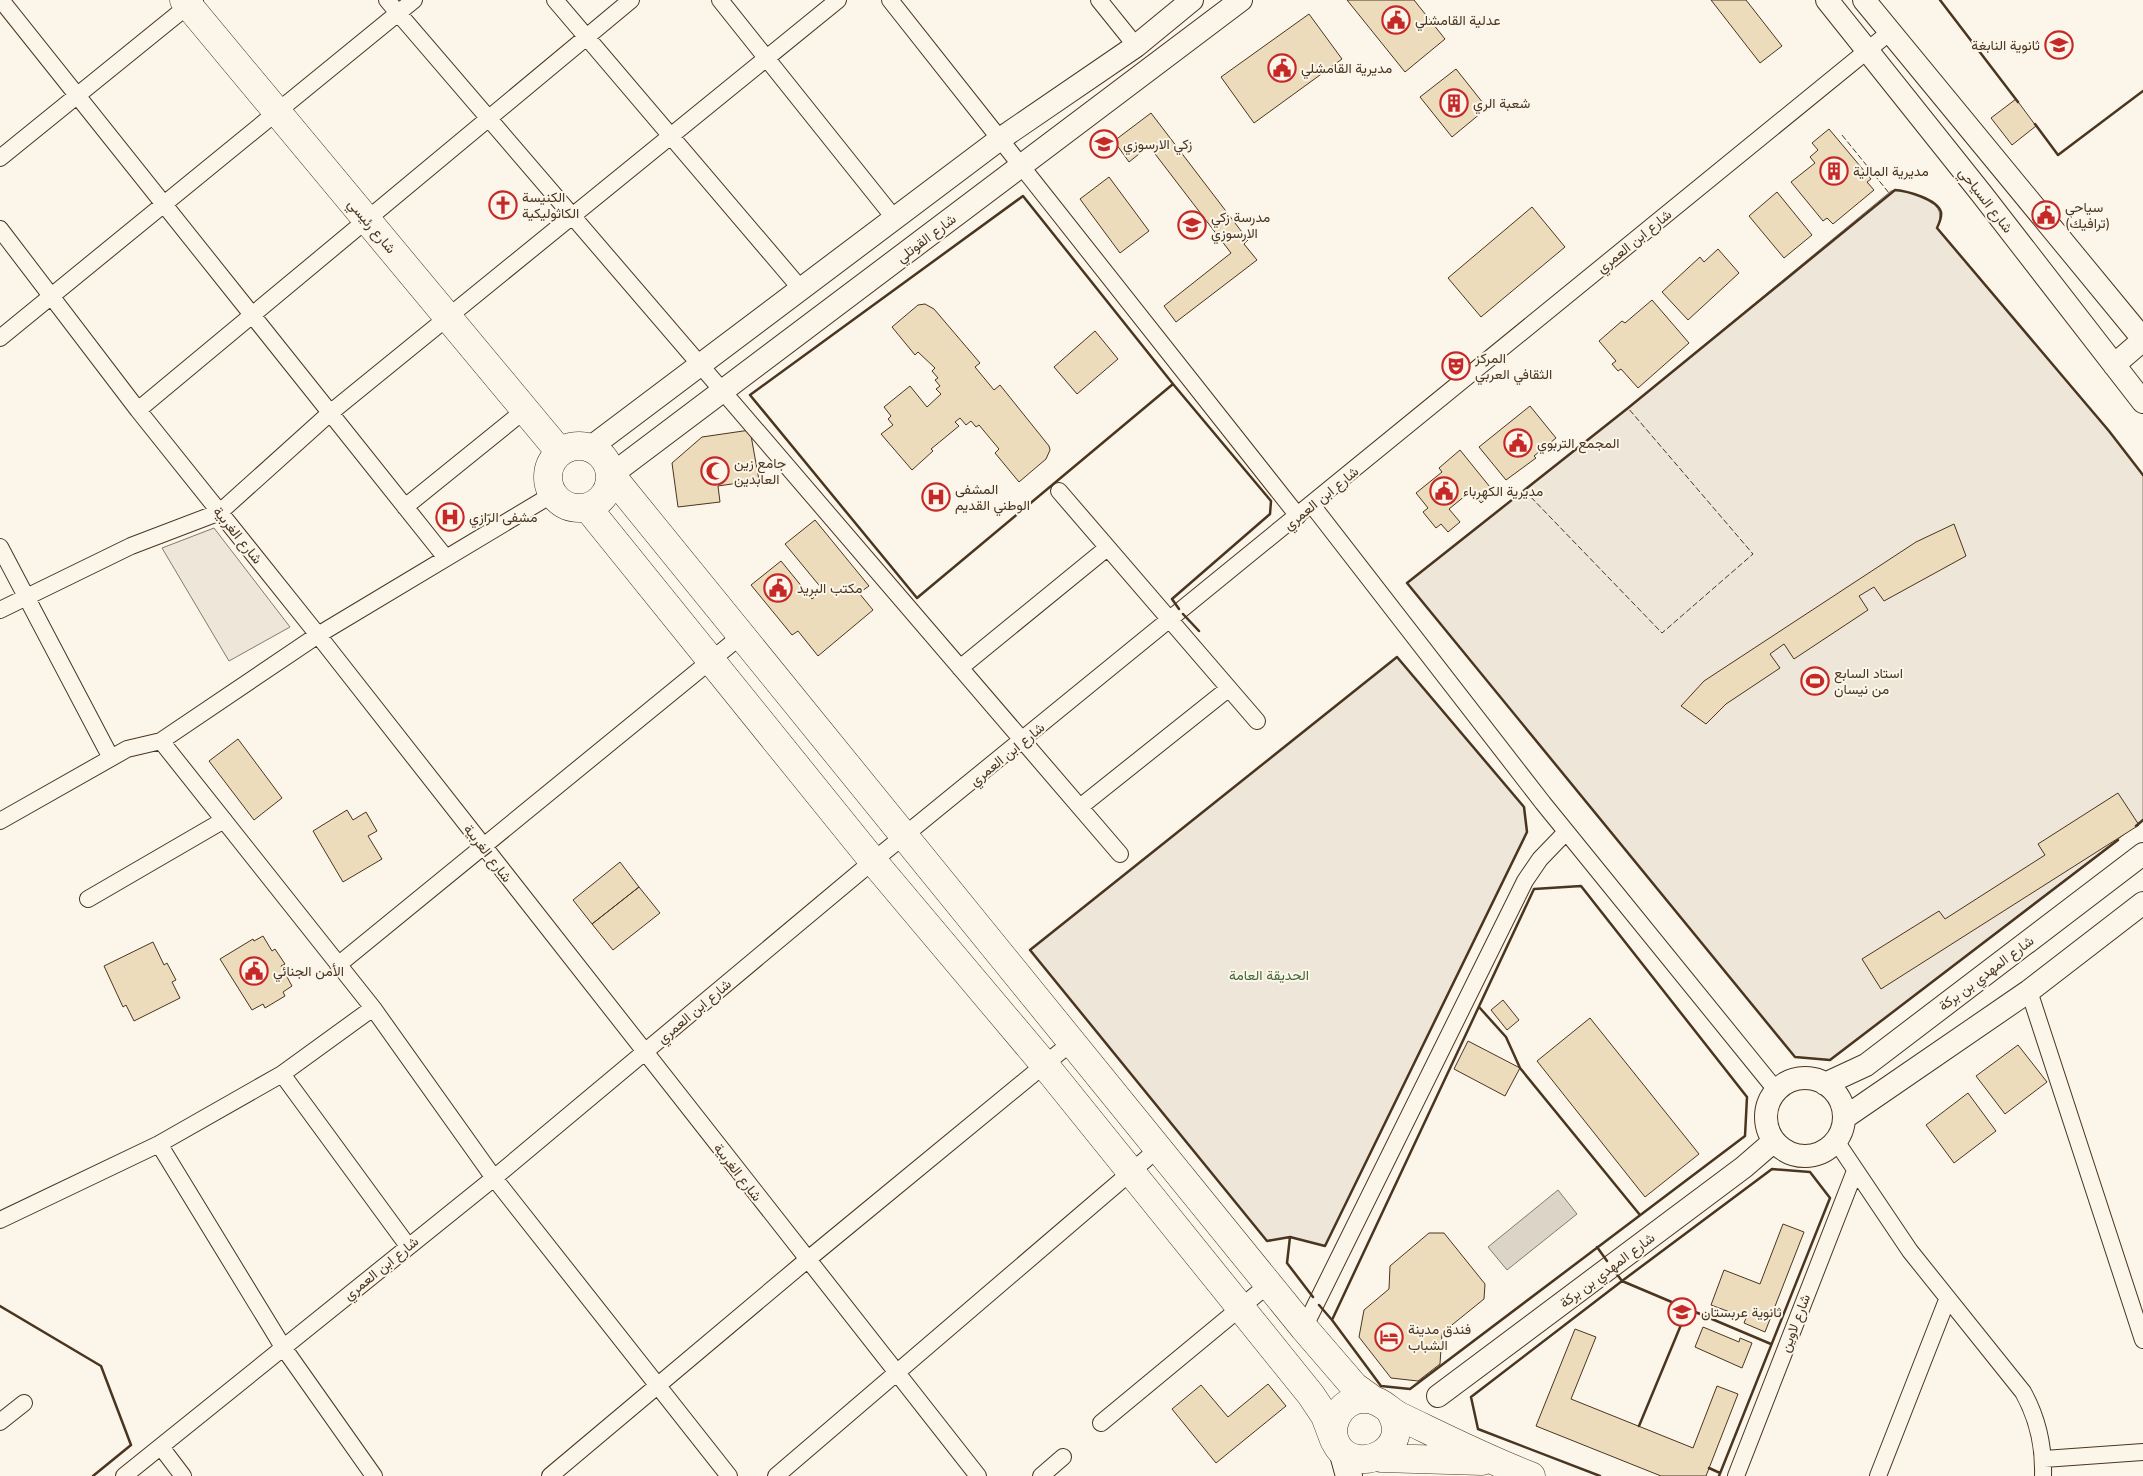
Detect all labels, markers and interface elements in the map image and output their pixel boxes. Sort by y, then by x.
public building icon: عدلية القامشلي [1381,5,1411,35]
place label: عدلية القامشلي [1415,11,1500,32]
school or university icon: ثانوية النابغة [2044,30,2074,60]
place label: ثانوية النابغة [1971,36,2040,55]
public building icon: مديرية القامشلي [1267,53,1297,83]
place label: مديرية القامشلي [1301,59,1392,80]
building icon: شعبة الري [1439,88,1469,118]
place label: شعبة الري [1473,94,1530,115]
school or university icon: زكي الارسوزي [1089,129,1119,159]
place label: زكي الارسوزي [1123,135,1192,156]
building icon: مديرية المالية [1819,156,1849,186]
place label: مديرية المالية [1853,162,1929,181]
street label: شارع السياحي [1953,164,2017,238]
place label: الكنيسة الكاثوليكية [522,188,579,223]
church icon: الكنيسة الكاثوليكية [488,190,518,220]
street label: شارع رئيسي [342,195,400,259]
place label: سياحي (ترافيك) [2065,198,2110,233]
public building icon: سياحي (ترافيك) [2031,200,2061,230]
street label: شارع ابن العمري [1593,205,1677,279]
place label: مدرسة زكي الارسوزي [1211,208,1270,245]
street label: شارع القوتلي [892,210,961,269]
school or university icon: مدرسة زكي الارسوزي [1177,210,1207,240]
place label: المركز الثقافي العربي [1474,349,1552,386]
theatre icon: المركز الثقافي العربي [1441,351,1471,381]
public building icon: المجمع التربوي [1503,428,1533,458]
place label: المجمع التربوي [1537,434,1619,455]
place label: جامع زين العابدين [734,454,786,489]
mosque icon: جامع زين العابدين [700,456,730,486]
street label: شارع ابن العمري [1280,462,1364,536]
public building icon: مديرية الكهرباء [1429,476,1459,506]
place label: المشفى الوطني القديم [955,480,1030,517]
hospital icon: المشفى الوطني القديم [921,482,951,512]
place label: مديرية الكهرباء [1463,482,1543,501]
hospital icon: مشفى الرّازي [435,502,465,532]
street label: شارع الغربية [208,503,267,569]
place label: مشفى الرّازي [469,508,538,529]
public building icon: مكتب البريد [763,573,793,603]
place label: مكتب البريد [797,579,863,598]
place label: استاد السابع من نيسان [1834,664,1903,699]
sports icon: استاد السابع من نيسان [1800,666,1830,696]
street label: شارع ابن العمري [966,718,1050,792]
street label: شارع الغربية [458,820,516,887]
street label: شارع المهدي بن بركة [1935,931,2039,1017]
public building icon: الأمن الجنائي [239,956,269,986]
place label: الأمن الجنائي [273,962,344,983]
park label: الحديقة العامة [1229,966,1309,985]
street label: شارع ابن العمري [653,975,737,1050]
street label: شارع الغربية [708,1139,766,1206]
street label: شارع المهدي بن بركة [1556,1228,1660,1314]
street label: شارع ابن العمري [340,1232,424,1306]
street label: شارع لاوين [1776,1291,1816,1355]
school or university icon: ثانوية عربستان [1667,1297,1697,1327]
place label: ثانوية عربستان [1701,1303,1782,1322]
place label: فندق مدينة الشباب [1408,1320,1471,1355]
hotel icon: فندق مدينة الشباب [1374,1322,1404,1352]

